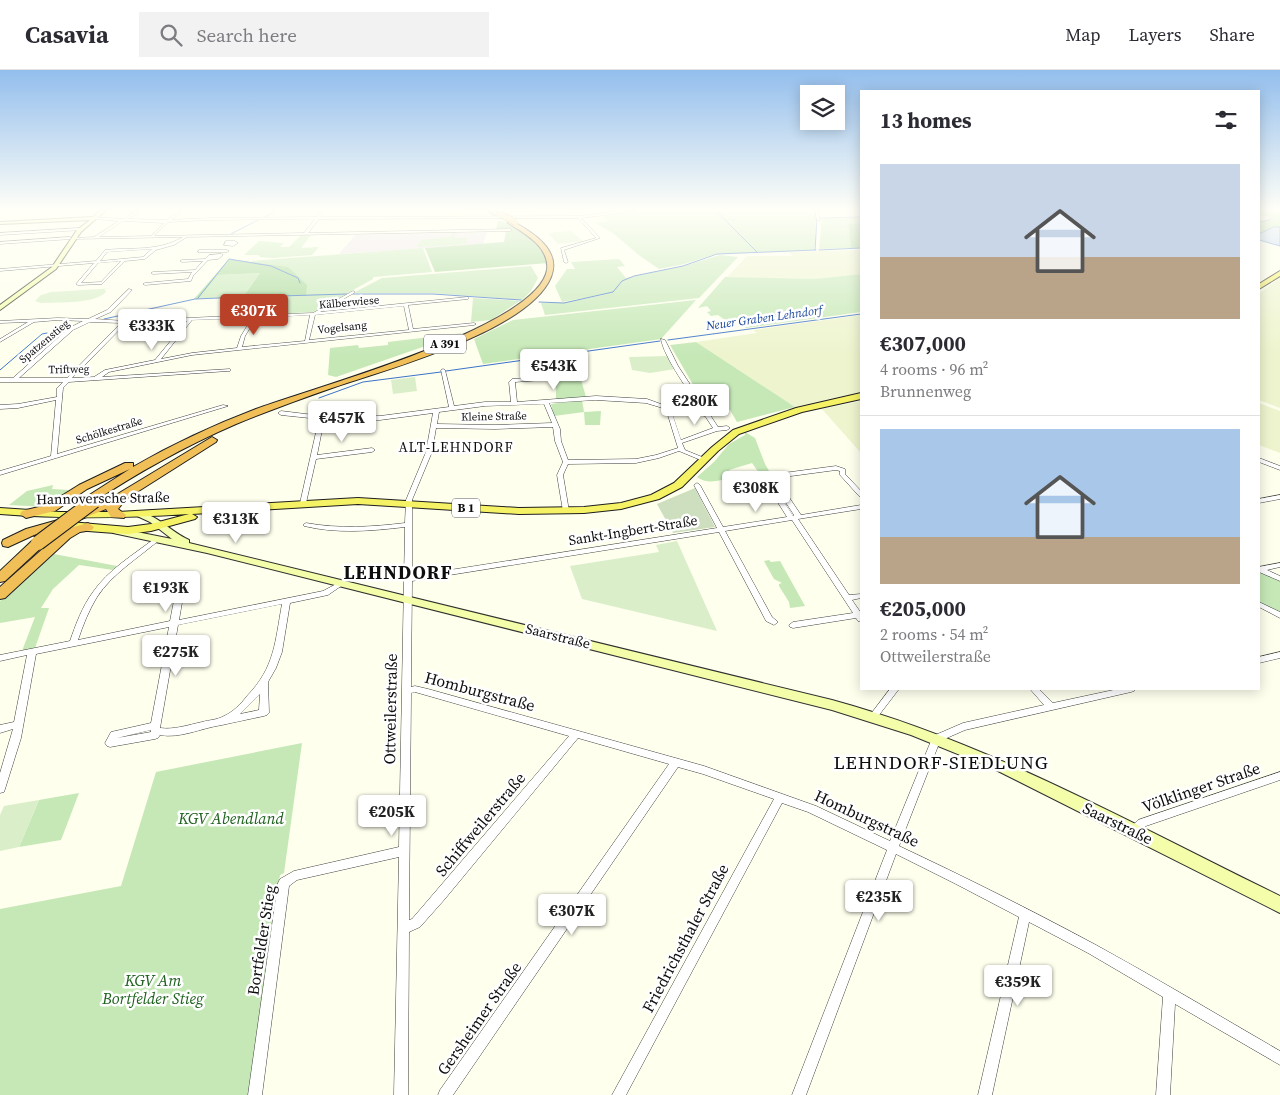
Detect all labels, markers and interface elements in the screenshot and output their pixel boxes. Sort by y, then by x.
search box [139,12,489,57]
text: Casavia [25,18,109,51]
icon: search [157,21,185,49]
text: Search here [197,22,297,48]
text: Map [1065,22,1100,47]
text: Layers [1128,22,1181,47]
text: Share [1209,22,1255,47]
map controls [800,85,845,130]
button: layers [800,85,845,130]
text: 13 homes [880,106,972,135]
icon: filters [1212,106,1240,134]
icon: home [1015,196,1105,286]
street label: Kälberwiese [318,292,380,313]
pin: €307K [219,294,289,336]
text: €307K [231,299,277,321]
water label: Neuer Graben Lehndorf [704,302,825,334]
pin: €333K [117,308,187,351]
text: €333K [129,314,175,336]
street label: Spatzenstieg [16,316,73,367]
street label: Vogelsang [317,317,368,338]
text: €307,000 [880,329,966,358]
road number: A 391 [424,334,466,354]
pin: €543K [519,348,589,391]
text: €543K [531,354,577,376]
text: 4 rooms · 96 m² [880,358,988,380]
street label: Triftweg [48,362,90,377]
text: Brunnenweg [880,380,971,402]
pin: €280K [660,384,730,426]
text: €280K [672,389,718,411]
pin: €457K [307,400,377,443]
text: €457K [319,406,365,428]
street label: Kleine Straße [461,408,527,425]
street label: Schölkestraße [74,413,145,448]
district label: ALT-LEHNDORF [398,437,514,457]
icon: home [1015,462,1105,552]
pin: €308K [721,470,791,513]
text: €308K [733,476,779,498]
street label: Hannoversche Straße [36,487,170,509]
road number: B 1 [452,498,480,518]
pin: €313K [201,502,271,544]
text: €313K [213,507,259,529]
street label: Sankt-Ingbert-Straße [567,510,699,550]
district label: LEHNDORF [343,559,453,585]
pin: €193K [131,570,201,613]
text: €193K [143,576,189,598]
text: €205,000 [880,594,966,623]
street label: Saarstraße [524,618,592,654]
text: 2 rooms · 54 m² [880,623,988,645]
pin: €275K [141,634,211,677]
text: €275K [153,640,199,662]
text: Ottweilerstraße [880,645,991,667]
street label: Ottweilerstraße [378,653,402,765]
street label: Homburgstraße [422,666,538,716]
district label: LEHNDORF-SIEDLUNG [833,749,1049,775]
street label: Völklinger Straße [1139,757,1263,817]
street label: Schiffweilerstraße [430,767,530,881]
street label: Homburgstraße [811,784,923,852]
pin: €205K [357,794,427,837]
street label: Saarstraße [1079,797,1157,849]
text: €205K [369,800,415,822]
park label: KGV Abendland [177,807,284,829]
street label: Friedrichsthaler Straße [636,860,734,1016]
pin: €235K [844,880,914,922]
street label: Bortfelder Stieg [241,883,281,997]
text: €235K [856,885,902,907]
pin: €307K [537,894,607,936]
text: €307K [549,899,595,921]
street label: Gersheimer Straße [432,957,526,1079]
pin: €359K [983,964,1053,1007]
park label: KGV Am Bortfelder Stieg [101,969,205,1009]
text: €359K [995,970,1041,992]

